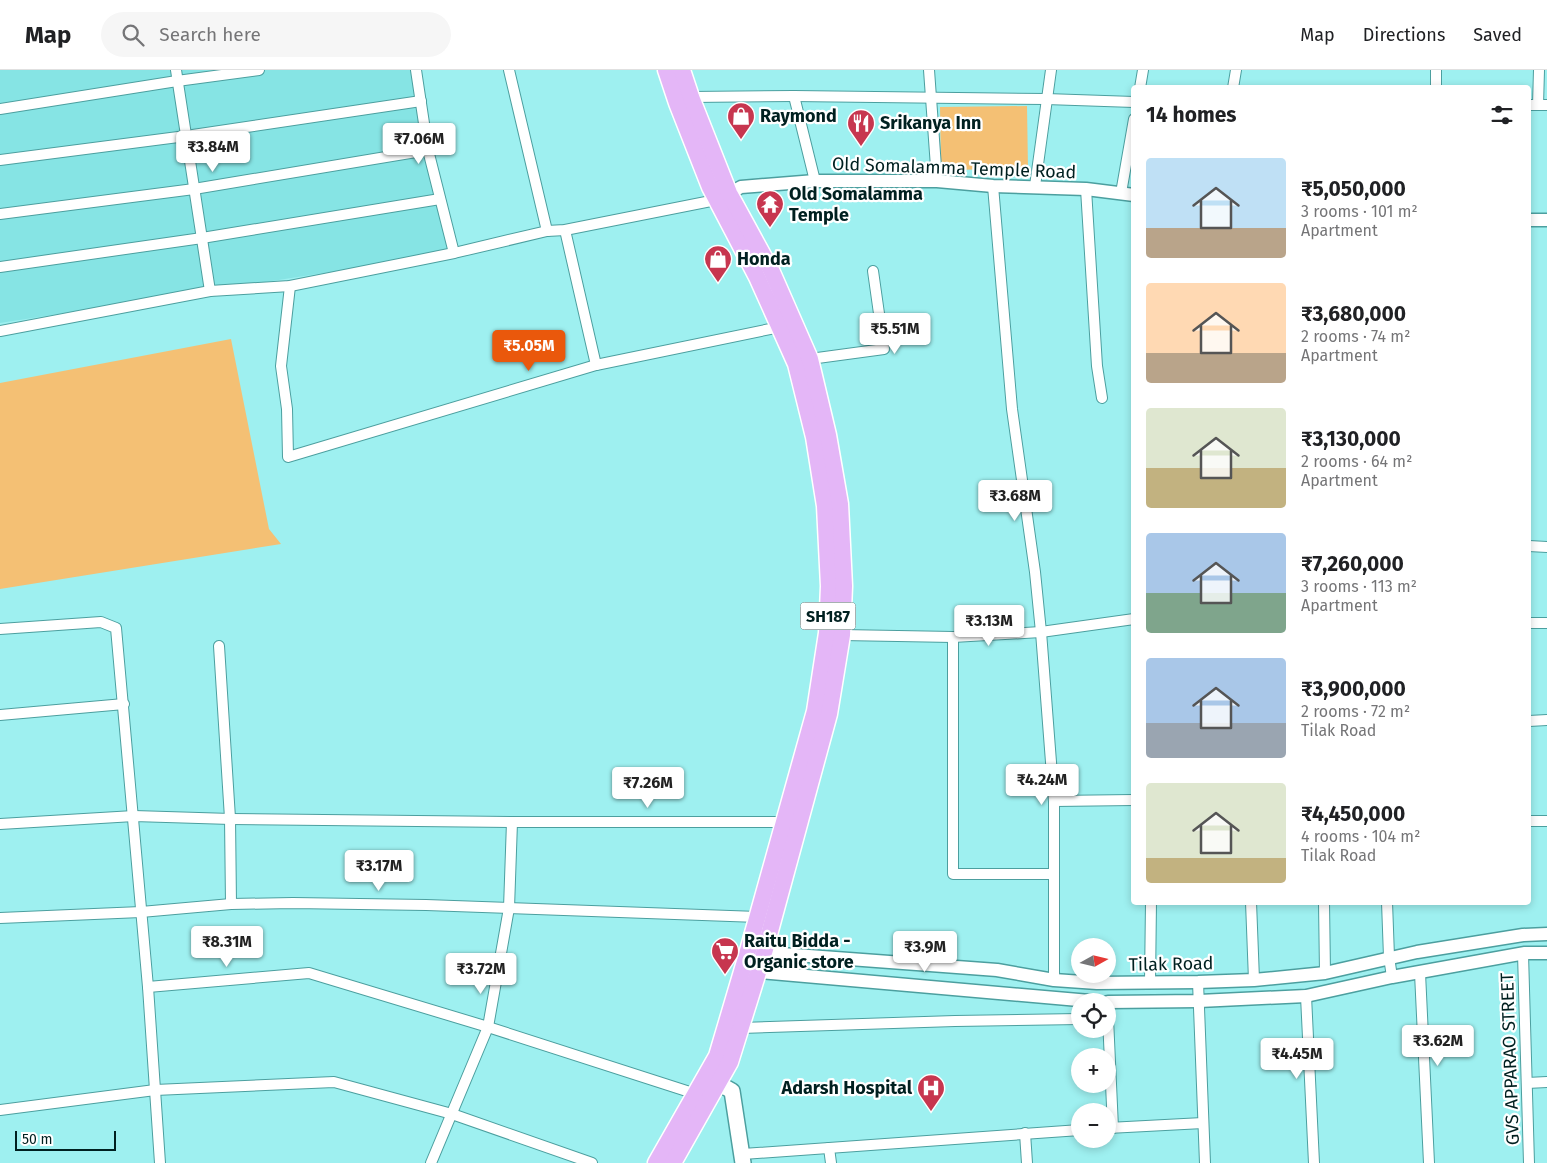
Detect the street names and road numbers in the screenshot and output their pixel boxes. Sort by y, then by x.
street label: Old Somalamma Temple Road [831,153,1077,183]
road number: SH187 [800,602,856,630]
street label: Tilak Road [1128,952,1214,976]
street label: GVS APPARAO STREET [1496,972,1524,1146]

